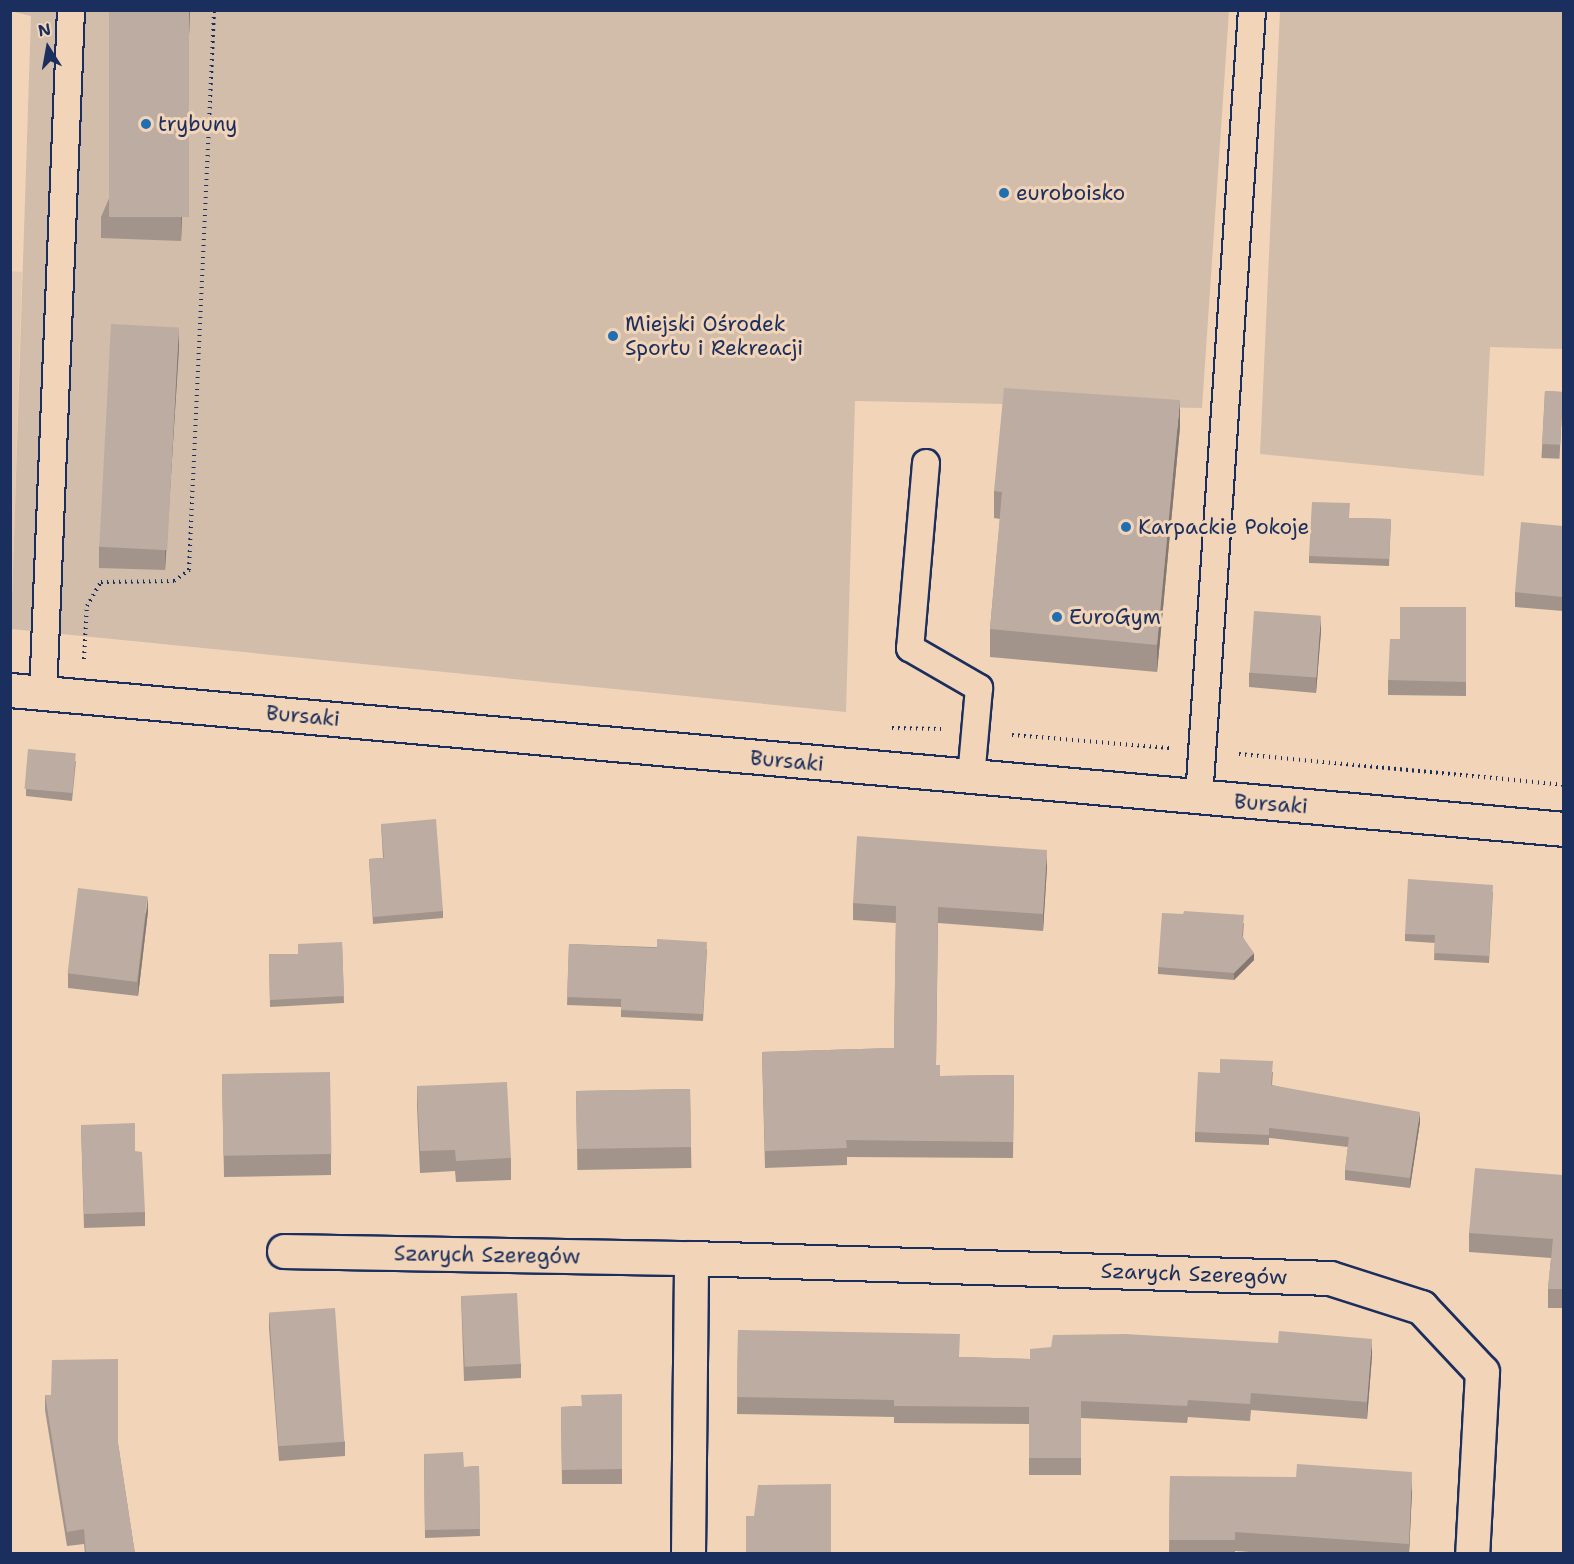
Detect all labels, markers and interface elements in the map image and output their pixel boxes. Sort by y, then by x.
north arrow [18,18,78,78]
text: N [36,18,53,41]
place label: trybuny [158,111,237,137]
marker: trybuny [139,117,153,131]
place label: euroboisko [1016,180,1125,206]
marker: euroboisko [997,186,1011,200]
place label: Miejski Ośrodek Sportu i Rekreacji [625,311,803,361]
marker: Miejski Ośrodek Sportu i Rekreacji [606,329,620,343]
place label: Karpackie Pokoje [1138,514,1309,540]
marker: Karpackie Pokoje [1119,520,1133,534]
place label: EuroGym [1069,604,1161,630]
marker: EuroGym [1050,610,1064,624]
street label: Bursaki [265,700,341,732]
street label: Bursaki [749,745,825,777]
street label: Bursaki [1233,789,1309,819]
street label: Szarych Szeregów [394,1241,580,1269]
street label: Szarych Szeregów [1100,1258,1288,1290]

